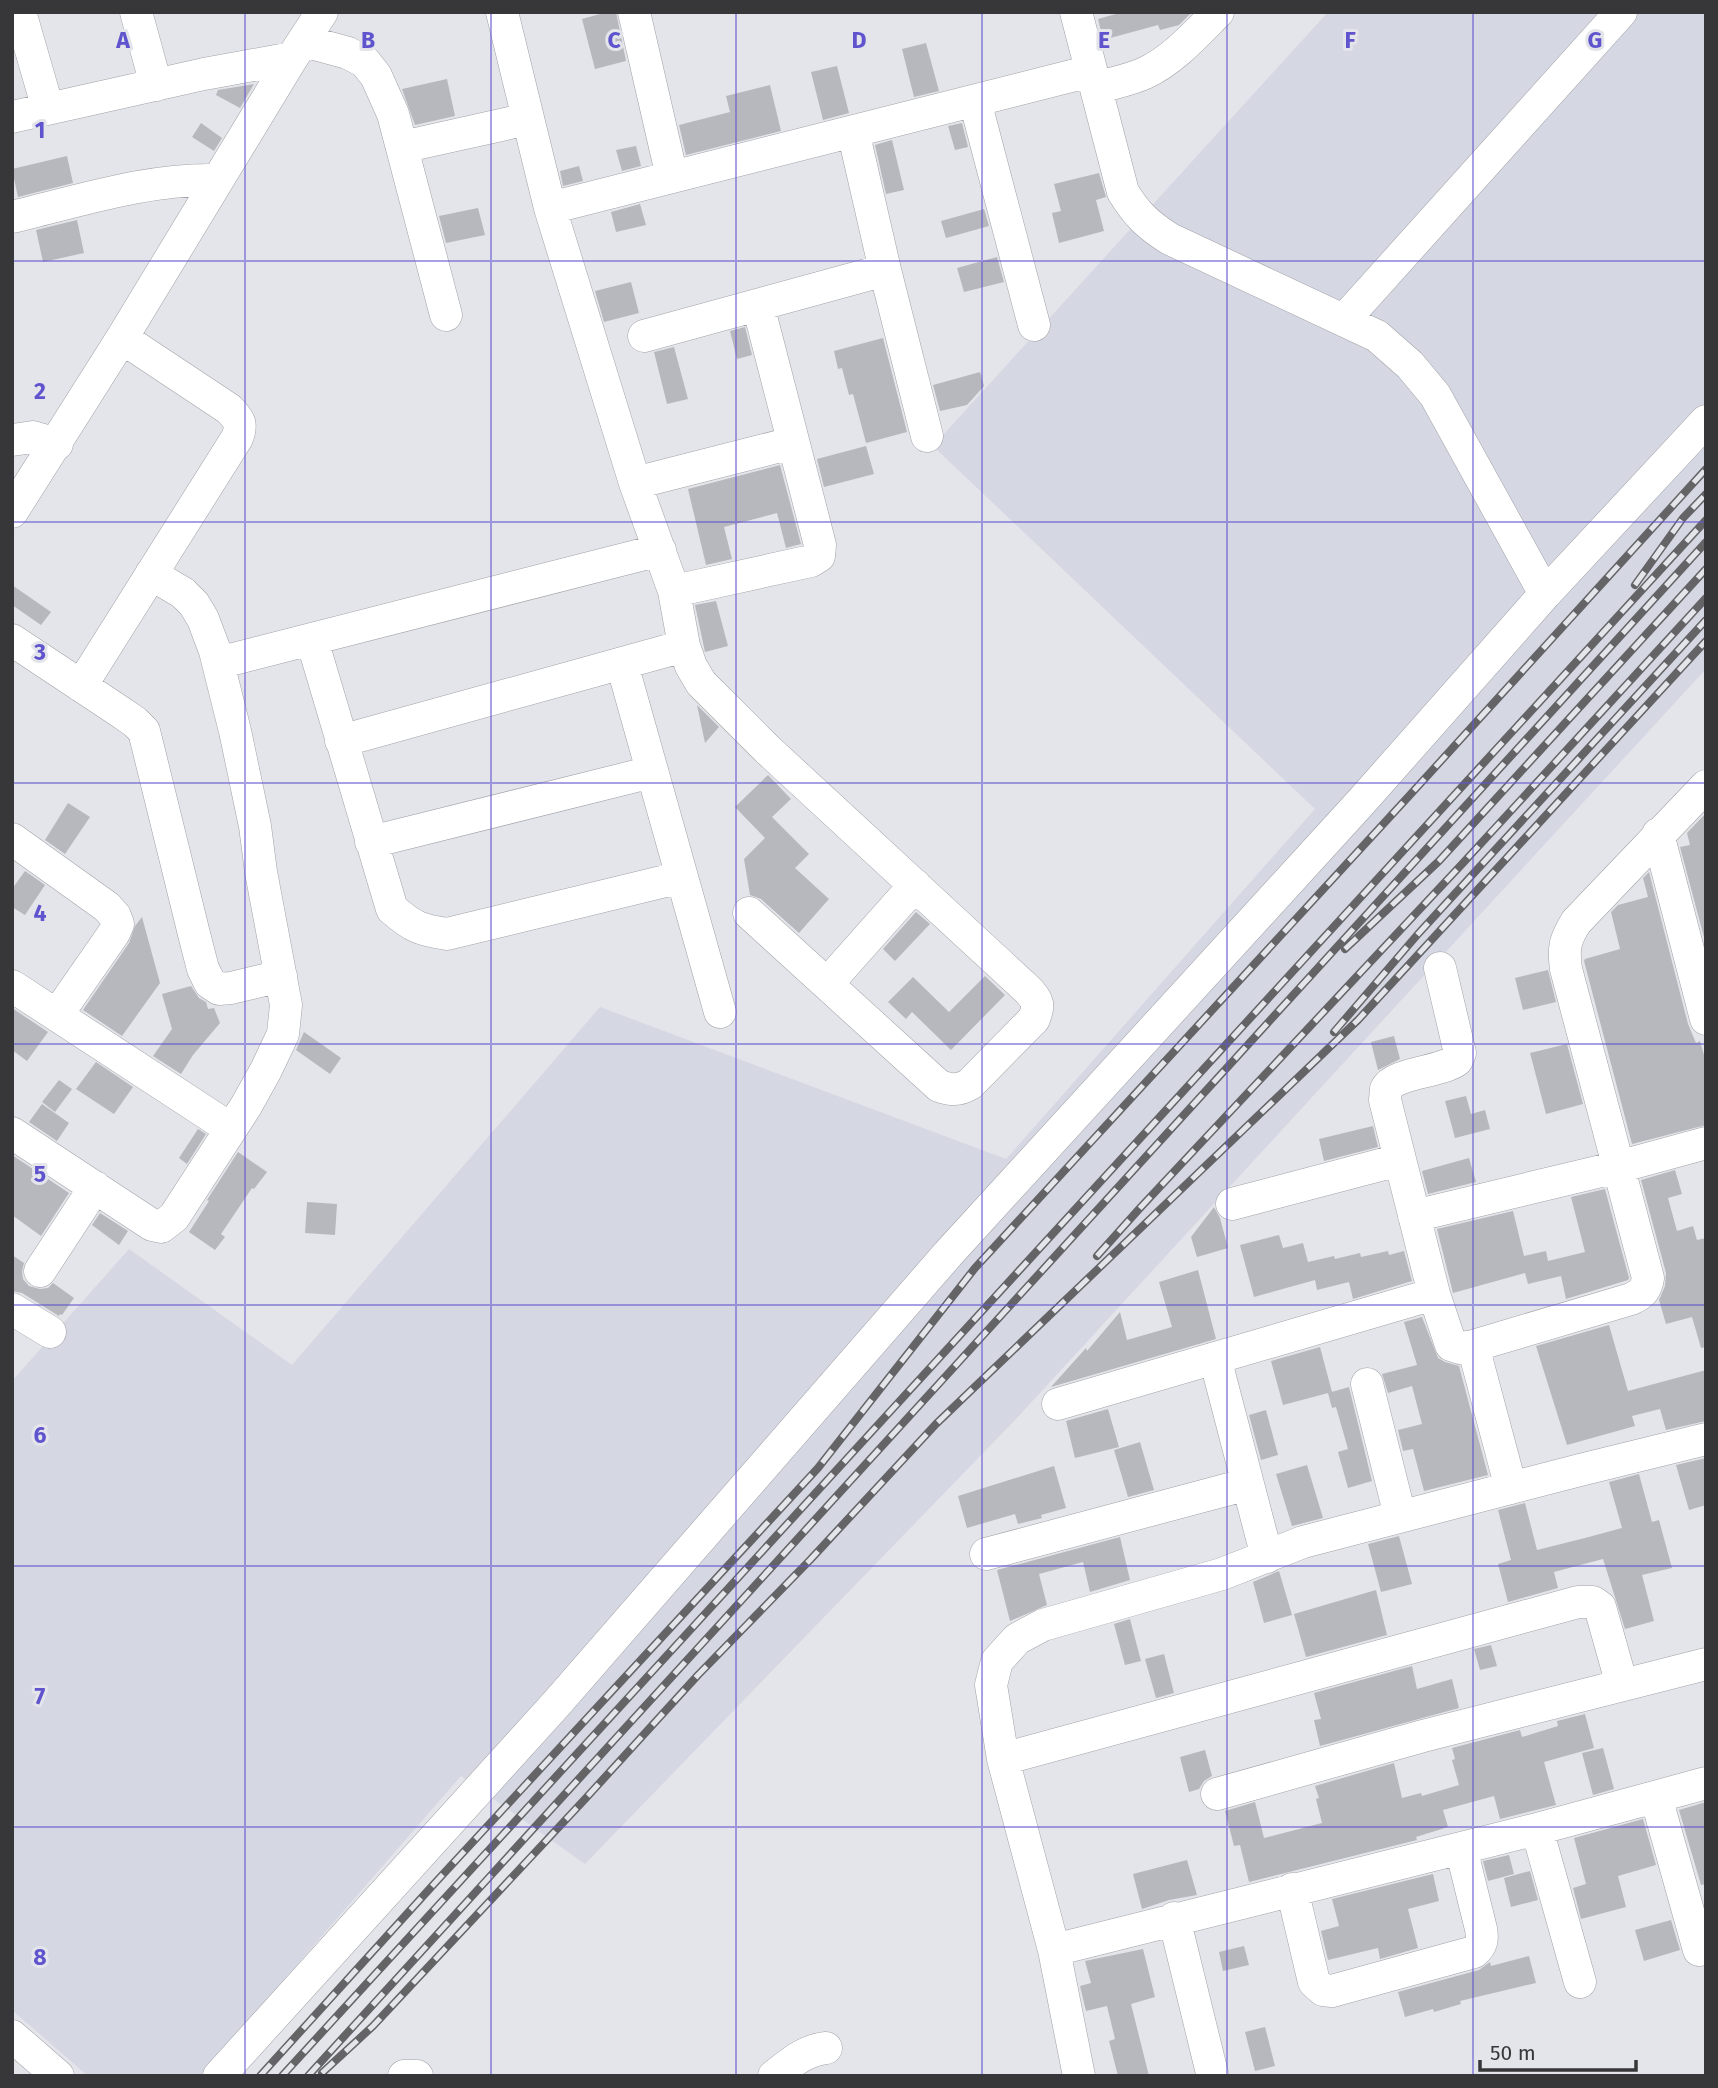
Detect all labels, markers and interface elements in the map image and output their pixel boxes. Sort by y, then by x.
text: A [115,26,130,54]
text: B [361,26,375,54]
text: C [607,26,621,54]
text: D [852,26,867,54]
text: E [1098,26,1110,54]
text: F [1344,26,1356,54]
text: G [1588,26,1602,54]
text: 1 [35,116,45,144]
text: 2 [34,377,46,405]
text: 3 [33,638,46,666]
text: 4 [34,899,47,927]
text: 5 [34,1160,46,1188]
text: 6 [34,1421,47,1449]
text: 7 [35,1682,46,1710]
text: 8 [33,1943,47,1971]
scale bar [1480,2028,1636,2072]
text: 50 m [1490,2040,1536,2066]

